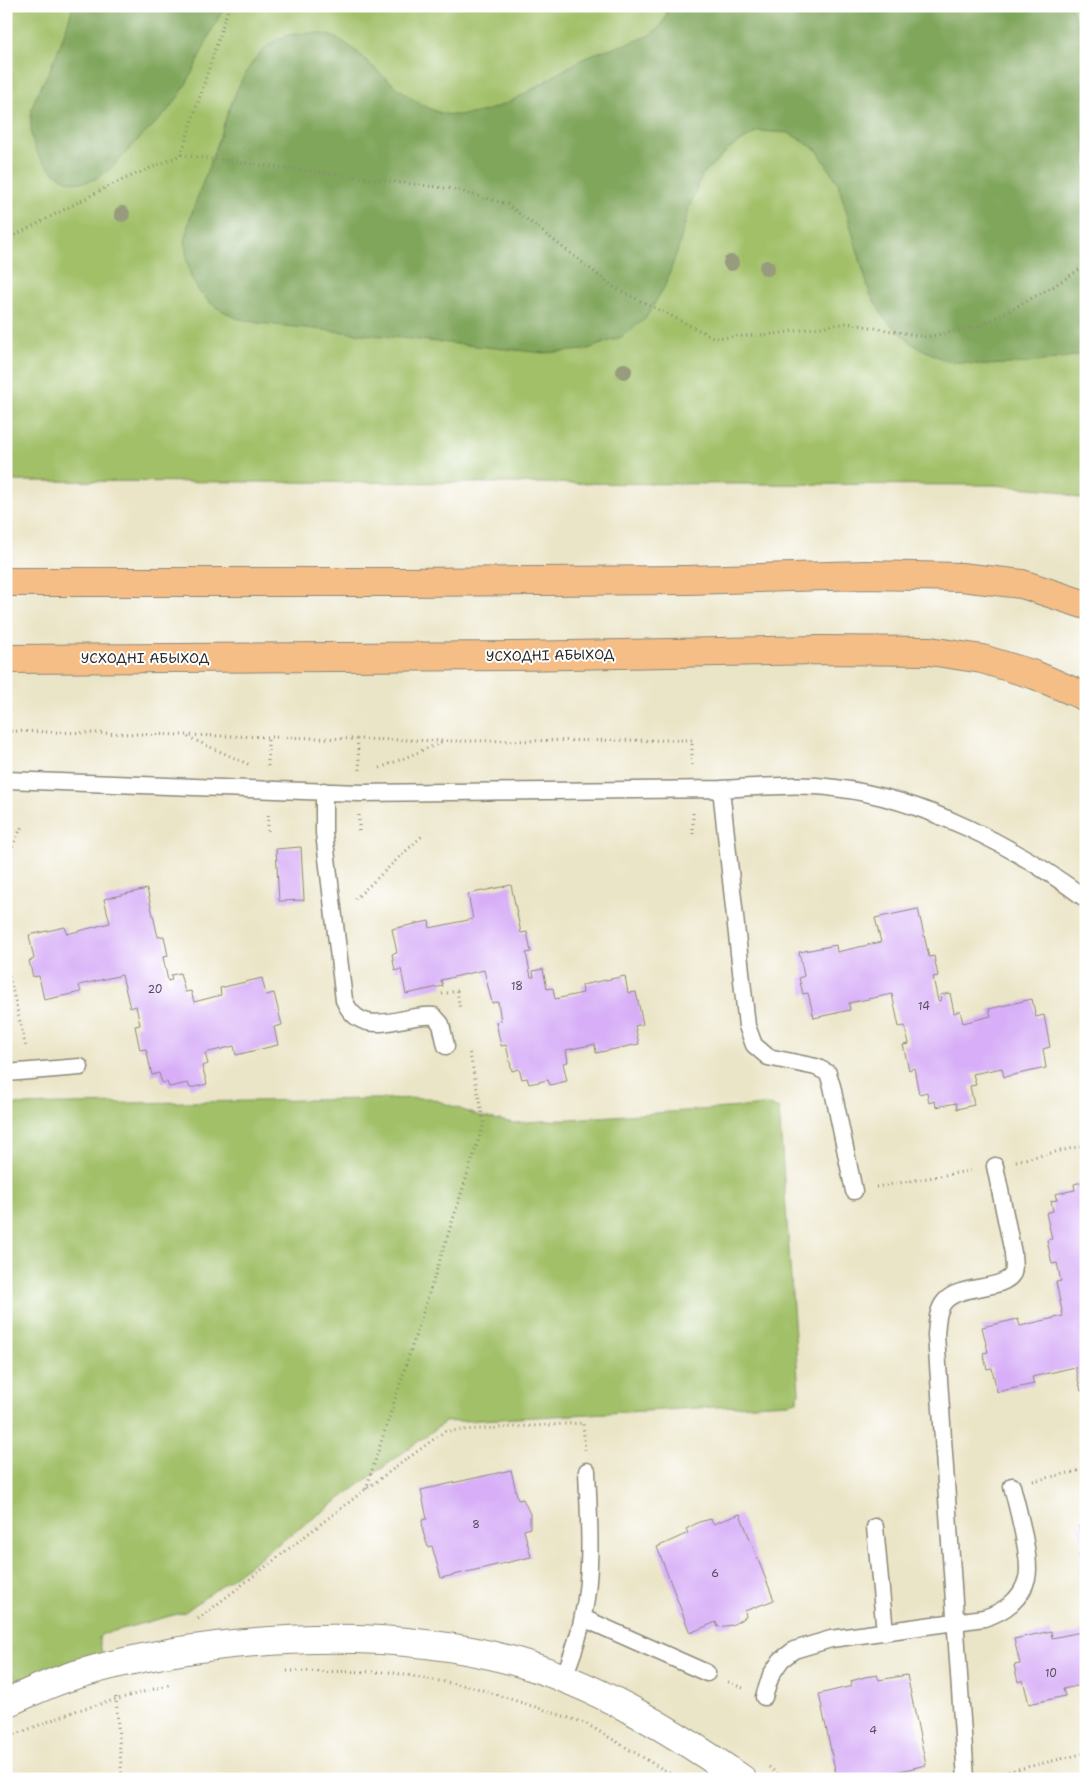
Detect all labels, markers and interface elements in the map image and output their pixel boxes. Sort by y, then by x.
street label: УСХОДНІ АБЫХОД [486,645,615,665]
street label: УСХОДНІ АБЫХОД [81,649,210,667]
house number: 18 [511,979,523,994]
house number: 20 [147,982,163,997]
house number: 14 [918,999,930,1014]
house number: 8 [472,1517,480,1532]
house number: 6 [711,1566,719,1581]
house number: 10 [1045,1666,1057,1681]
house number: 4 [869,1723,877,1738]

